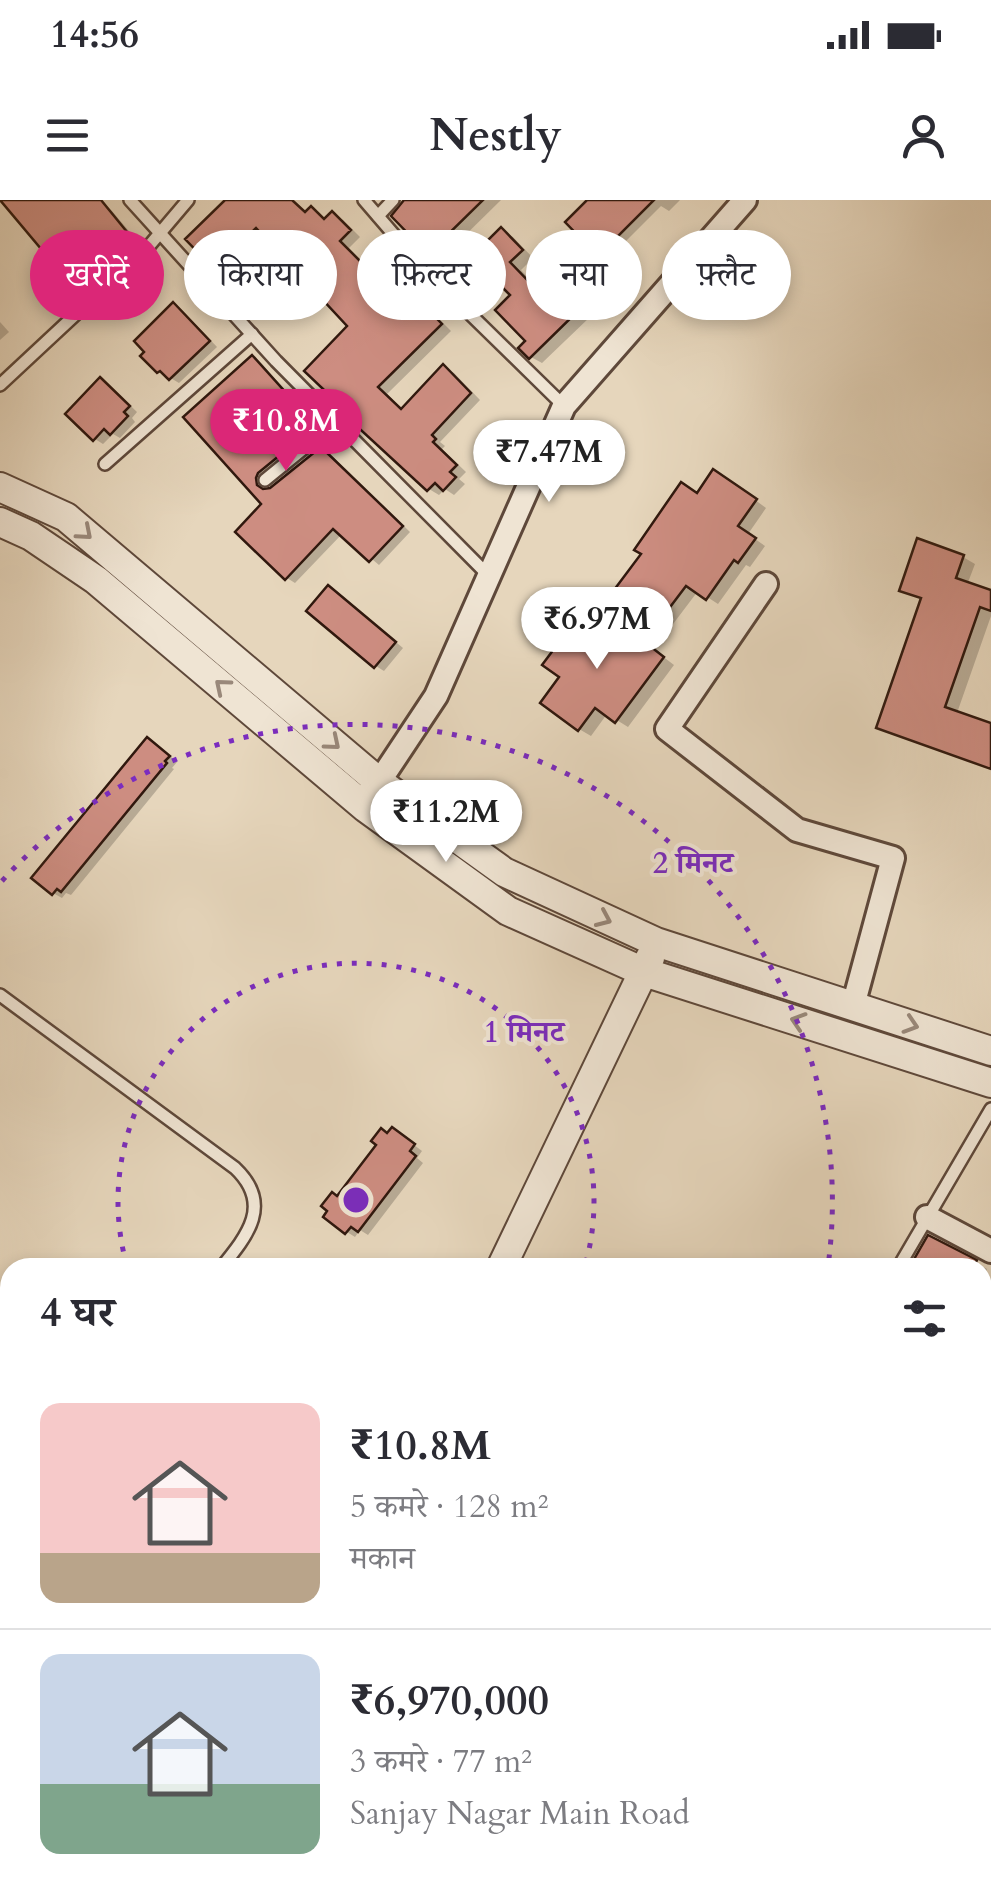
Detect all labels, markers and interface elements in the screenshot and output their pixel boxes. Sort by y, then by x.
text: 14:56 [50,9,139,61]
text: Nestly [429,105,562,166]
icon: menu [40,108,95,163]
icon: person [896,108,951,163]
chip: खरीदें [30,230,164,320]
chip: किराया [184,230,337,320]
chip: फ़िल्टर [357,230,506,320]
chip: नया [526,230,642,320]
chip: फ़्लैट [662,230,791,320]
pin: ₹10.8M [205,389,367,474]
text: ₹10.8M [232,399,340,443]
pin: ₹7.47M [468,420,630,505]
text: ₹7.47M [495,430,603,474]
one-way arrow [73,521,92,539]
pin: ₹6.97M [516,587,678,672]
text: ₹6.97M [543,597,651,641]
one-way arrow [215,680,233,698]
one-way arrow [322,731,340,749]
pin: ₹11.2M [365,780,527,865]
text: ₹11.2M [392,790,500,834]
text: 2 मिनट [653,843,736,884]
one-way arrow [594,906,612,926]
text: 1 मिनट [484,1012,567,1053]
one-way arrow [791,1013,808,1033]
one-way arrow [902,1013,919,1033]
centre of rings [338,1182,374,1218]
text: 4 घर [40,1284,115,1341]
icon: filters [897,1291,952,1346]
text: ₹10.8M [350,1417,491,1474]
icon: home [120,1443,240,1563]
text: 5 कमरे · 128 m² [350,1485,548,1529]
text: मकान [350,1537,415,1581]
text: ₹6,970,000 [350,1672,549,1729]
icon: home [120,1694,240,1814]
text: 3 कमरे · 77 m² [350,1740,532,1784]
text: Sanjay Nagar Main Road [350,1792,690,1836]

